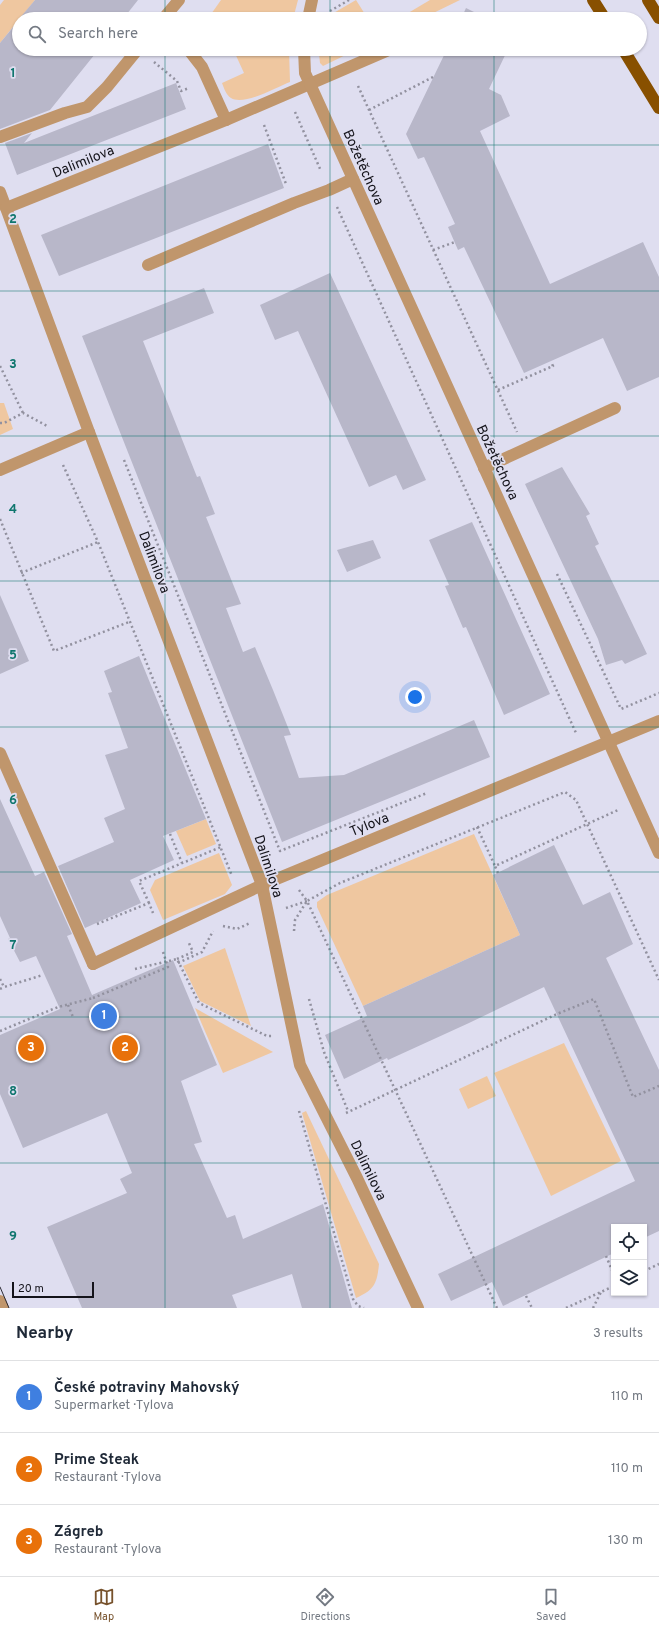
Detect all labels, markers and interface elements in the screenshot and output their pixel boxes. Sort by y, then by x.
search box [12,12,647,56]
icon: search [26,23,48,45]
text: Search here [58,25,138,44]
text: 1 [10,66,16,82]
street label: Božetěchova [338,127,387,208]
street label: Dalimilova [50,142,117,182]
text: 2 [9,212,17,228]
text: 3 [9,357,17,373]
street label: Božetěchova [472,422,521,503]
text: 4 [9,502,17,518]
street label: Dalimilova [134,529,173,596]
text: 5 [9,648,17,664]
your location [405,687,425,707]
text: 6 [9,793,17,809]
street label: Tylova [348,810,392,841]
street label: Dalimilova [249,833,286,900]
text: 7 [10,938,17,954]
pin: 1 [91,1001,117,1031]
pin: 3 [18,1033,44,1063]
pin: 2 [112,1033,138,1063]
text: 8 [9,1084,17,1100]
street label: Dalimilova [346,1138,390,1204]
map controls [611,1224,647,1296]
button: locate [611,1224,647,1260]
text: 9 [9,1229,17,1245]
button: layers [611,1260,647,1296]
scale bar [12,1280,94,1299]
text: 20 m [18,1282,44,1296]
text: Nearby [16,1323,73,1345]
text: 3 results [593,1326,643,1342]
text: České potraviny Mahovský [54,1379,240,1398]
text: 1 [26,1389,32,1405]
text: 110 m [611,1389,643,1405]
text: Supermarket · Tylova [54,1398,174,1414]
text: Prime Steak [54,1451,139,1470]
text: 2 [25,1461,33,1477]
text: 110 m [611,1461,643,1477]
text: Restaurant · Tylova [54,1470,161,1486]
text: Zágreb [54,1523,104,1542]
text: 3 [25,1533,33,1549]
text: 130 m [608,1533,643,1549]
text: Restaurant · Tylova [54,1542,161,1558]
tab: Map [93,1586,115,1624]
tab: Directions [300,1586,350,1624]
tab: Saved [536,1586,566,1624]

